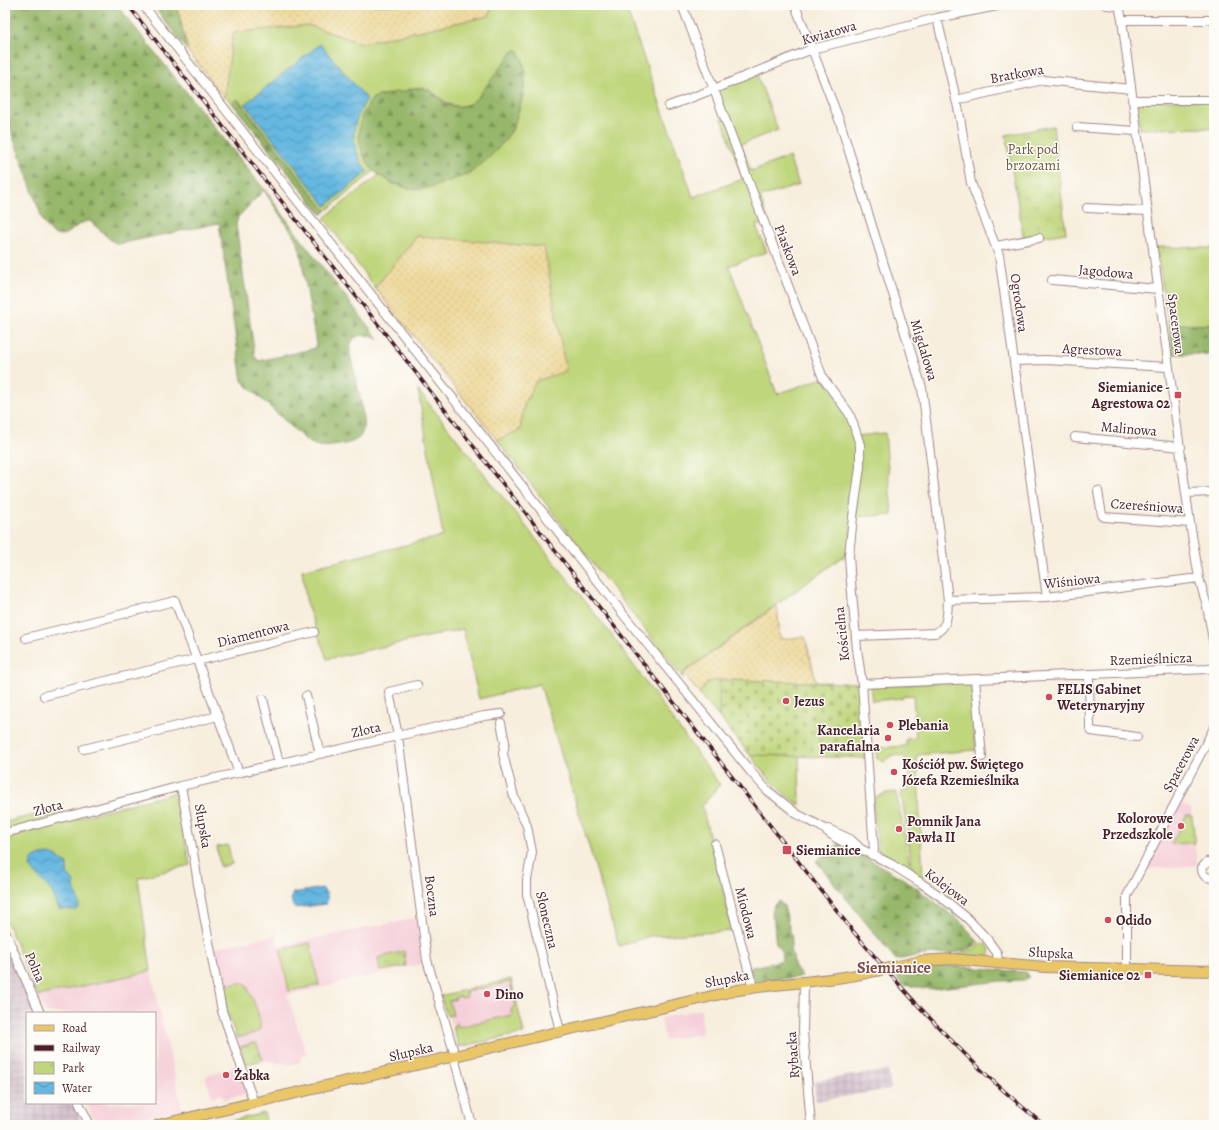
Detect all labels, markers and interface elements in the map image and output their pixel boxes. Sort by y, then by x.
street label: Kwiatowa [799,16,859,50]
street label: Bratkowa [989,60,1046,88]
park label: Park pod brzozami [1006,140,1060,175]
street label: Piaskowa [770,222,807,279]
street label: Jagodowa [1078,260,1135,284]
street label: Ogrodowa [1005,272,1033,334]
street label: Spacerowa [1163,292,1189,356]
street label: Migdałowa [906,317,942,384]
street label: Agrestowa [1061,339,1123,361]
place label: Siemianice - Agrestowa 02 [1090,378,1170,413]
marker: Siemianice - Agrestowa 02 [1173,390,1183,400]
street label: Malinowa [1100,417,1158,441]
street label: Czereśniowa [1110,494,1184,518]
street label: Wiśniowa [1042,569,1102,594]
street label: Kościelna [830,605,854,662]
street label: Diamentowa [215,616,291,652]
street label: Rzemieślnicza [1109,648,1193,670]
place label: FELIS Gabinet Weterynaryjny [1056,680,1145,715]
place label: Jezus [794,692,825,711]
marker: FELIS Gabinet Weterynaryjny [1044,692,1054,702]
marker: Jezus [781,696,791,706]
place label: Plebania [898,716,949,735]
street label: Złota [349,717,383,743]
marker: Plebania [885,720,895,730]
place label: Kancelaria parafialna [817,721,880,756]
street label: Spacerowa [1158,732,1204,796]
marker: Kancelaria parafialna [883,733,893,743]
place label: Kościół pw. Świętego Józefa Rzemieślnika [902,755,1024,790]
marker: Kościół pw. Świętego Józefa Rzemieślnika [889,767,899,777]
street label: Złota [31,795,65,821]
street label: Słupska [190,802,216,850]
place label: Kolorowe Przedszkole [1102,809,1174,844]
place label: Pomnik Jana Pawła II [907,812,981,847]
marker: Kolorowe Przedszkole [1176,821,1186,831]
marker: Pomnik Jana Pawła II [894,824,904,834]
place label: Siemianice [796,841,861,860]
marker: Siemianice [781,844,793,856]
street label: Kolejowa [921,864,974,910]
street label: Boczna [420,874,444,918]
street label: Miodowa [730,885,762,942]
street label: Słoneczna [531,889,563,951]
place label: Odido [1116,911,1152,930]
marker: Odido [1103,915,1113,925]
street label: Słupska [1028,942,1074,964]
street label: Polna [20,949,50,986]
district label: Siemianice [857,957,931,979]
street label: Słupska [703,965,751,993]
place label: Siemianice 02 [1059,966,1140,985]
marker: Siemianice 02 [1143,970,1153,980]
place label: Dino [495,985,524,1004]
marker: Dino [482,989,492,999]
legend [26,1012,156,1104]
text: Road [62,1020,88,1036]
street label: Rybacka [782,1030,804,1079]
street label: Słupska [387,1038,435,1066]
text: Railway [62,1040,101,1056]
text: Park [62,1060,85,1076]
place label: Żabka [234,1066,270,1085]
marker: Żabka [221,1070,231,1080]
text: Water [61,1080,92,1096]

